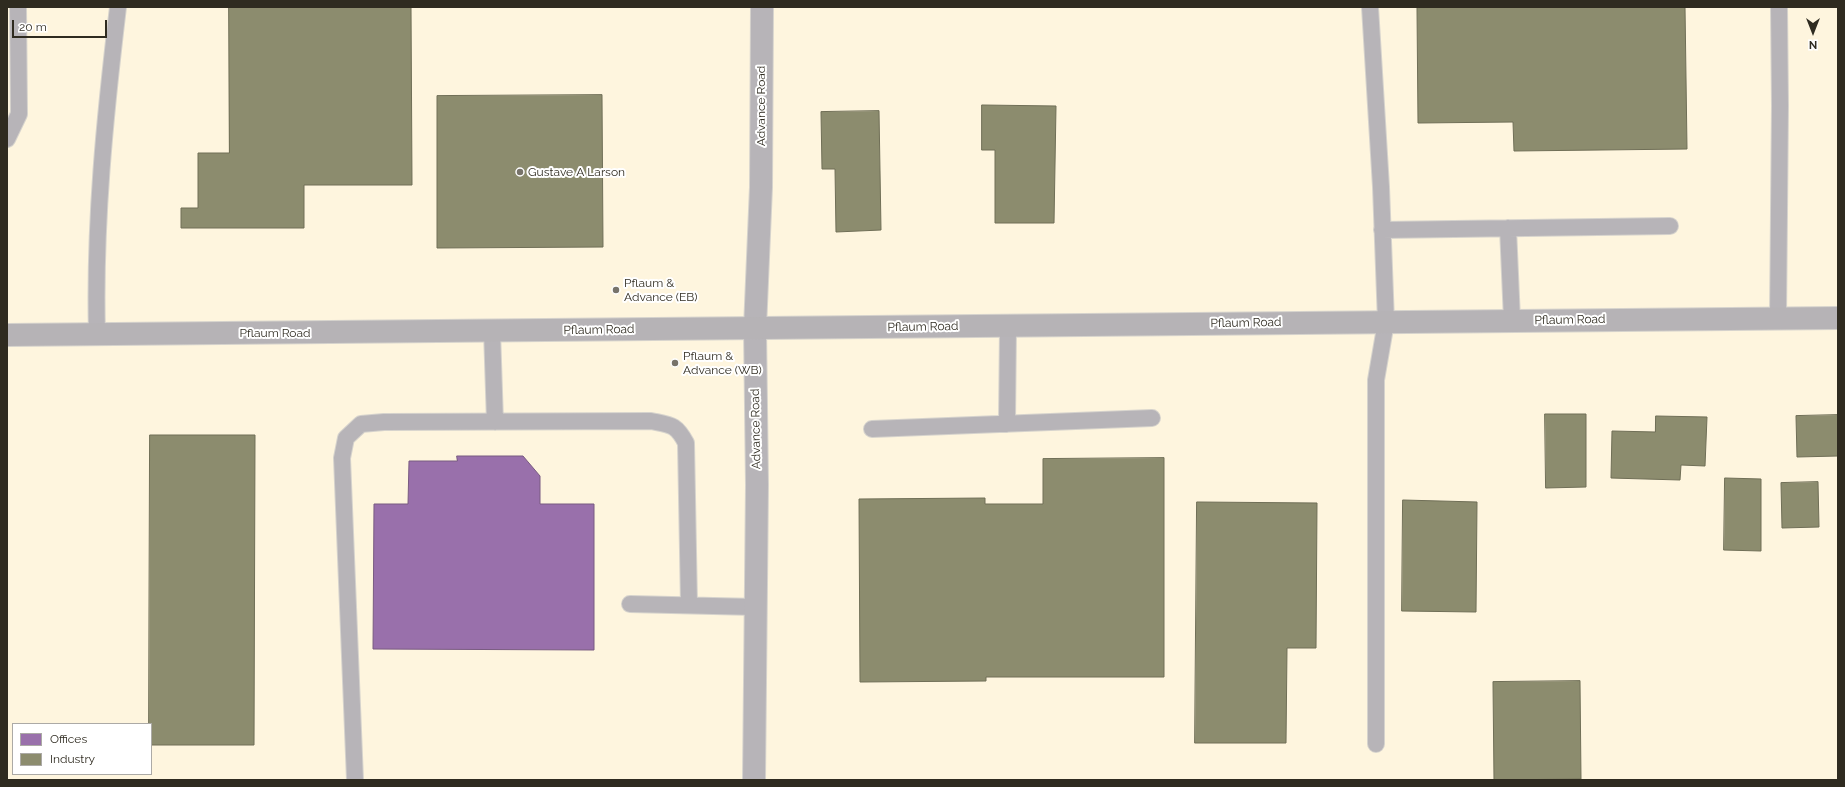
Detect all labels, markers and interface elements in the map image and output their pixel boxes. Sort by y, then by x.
scale bar [14,12,109,38]
north arrow [1793,12,1833,52]
text: 20 m [19,20,47,34]
text: N [1809,38,1817,51]
street label: Advance Road [754,66,768,146]
place label: Gustave A Larson [528,165,625,179]
marker: Gustave A Larson [515,167,525,177]
place label: Pflaum & Advance (EB) [624,276,698,304]
marker: Pflaum & Advance (EB) [611,285,621,295]
street label: Pflaum Road [1534,312,1606,328]
street label: Pflaum Road [1210,315,1282,331]
street label: Pflaum Road [887,319,959,335]
street label: Pflaum Road [563,322,635,338]
street label: Pflaum Road [240,326,310,340]
place label: Pflaum & Advance (WB) [683,349,762,377]
marker: Pflaum & Advance (WB) [670,358,680,368]
street label: Advance Road [748,389,764,469]
legend [12,723,152,775]
text: Offices [50,732,87,746]
text: Industry [50,752,95,766]

